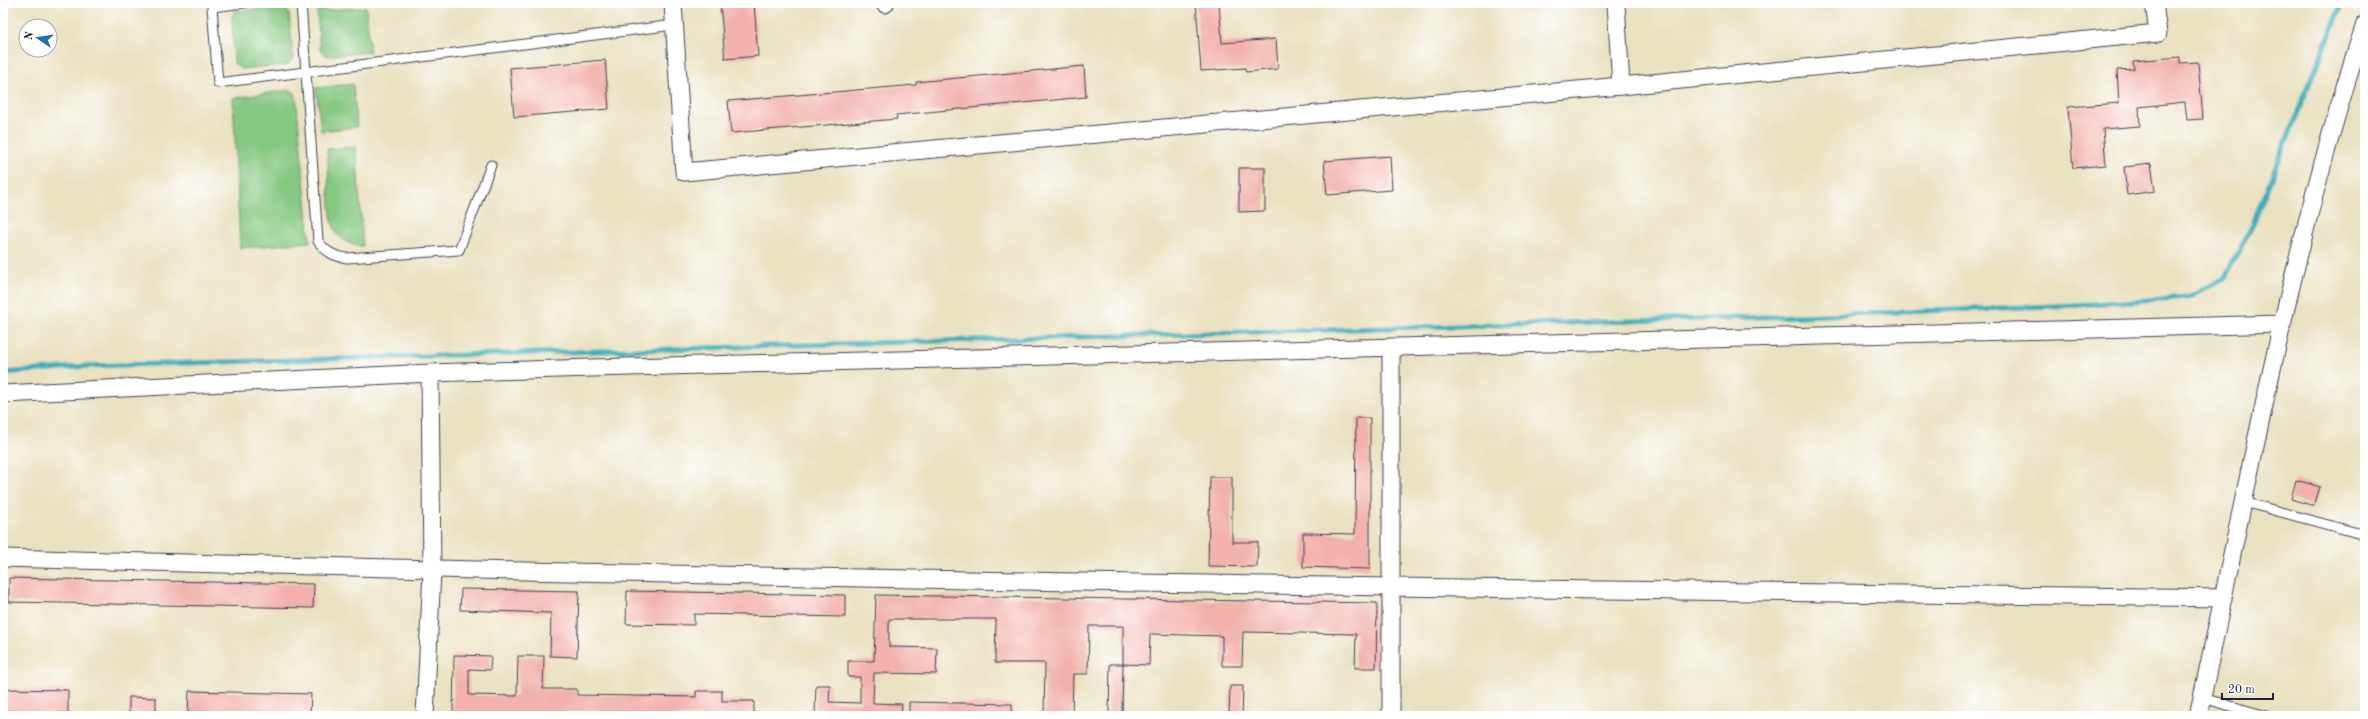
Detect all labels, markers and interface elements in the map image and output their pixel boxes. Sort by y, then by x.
north arrow [18,18,58,58]
text: N [23,30,36,41]
scale bar [2222,675,2273,701]
text: 20 m [2228,684,2255,696]

